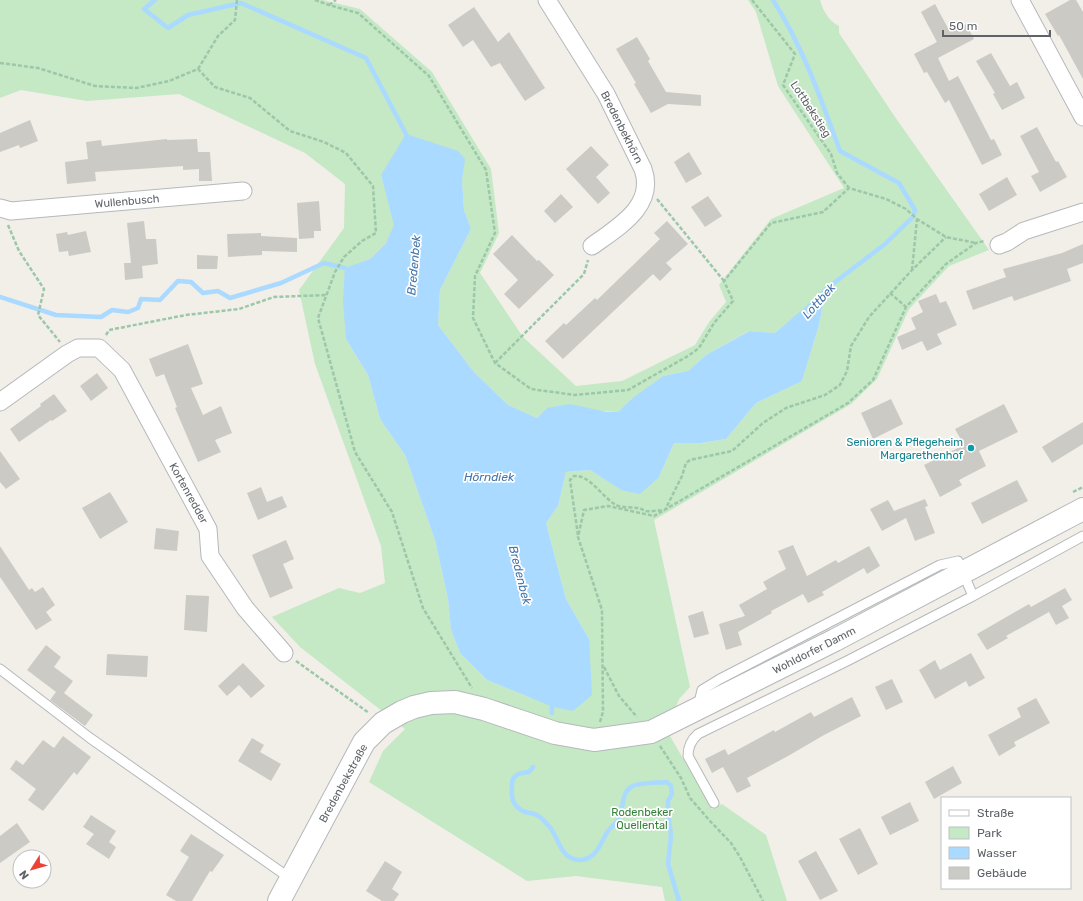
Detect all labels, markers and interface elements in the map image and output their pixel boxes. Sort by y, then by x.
scale bar [943,12,1050,38]
text: 50 m [949,19,977,33]
street label: Lottbekstieg [788,79,834,140]
street label: Bredenbekhörn [598,89,645,165]
street label: Wullenbusch [94,192,160,211]
water label: Bredenbek [404,234,424,296]
water label: Lottbek [800,280,839,321]
place label: Senioren & Pflegeheim Margarethenhof [847,436,964,462]
marker: Senioren & Pflegeheim Margarethenhof [966,443,976,453]
street label: Kortenredder [166,461,211,527]
water label: Hörndiek [464,470,515,484]
water label: Bredenbek [506,544,534,607]
street label: Wohldorfer Damm [771,624,858,677]
street label: Bredenbekstraße [316,742,370,825]
legend [941,797,1071,889]
park label: Rodenbeker Quellental [611,806,673,832]
text: Straße [977,806,1014,820]
text: Park [977,826,1003,840]
text: Wasser [977,846,1017,860]
north arrow [12,849,52,889]
text: Gebäude [977,866,1027,880]
text: N [17,868,32,882]

